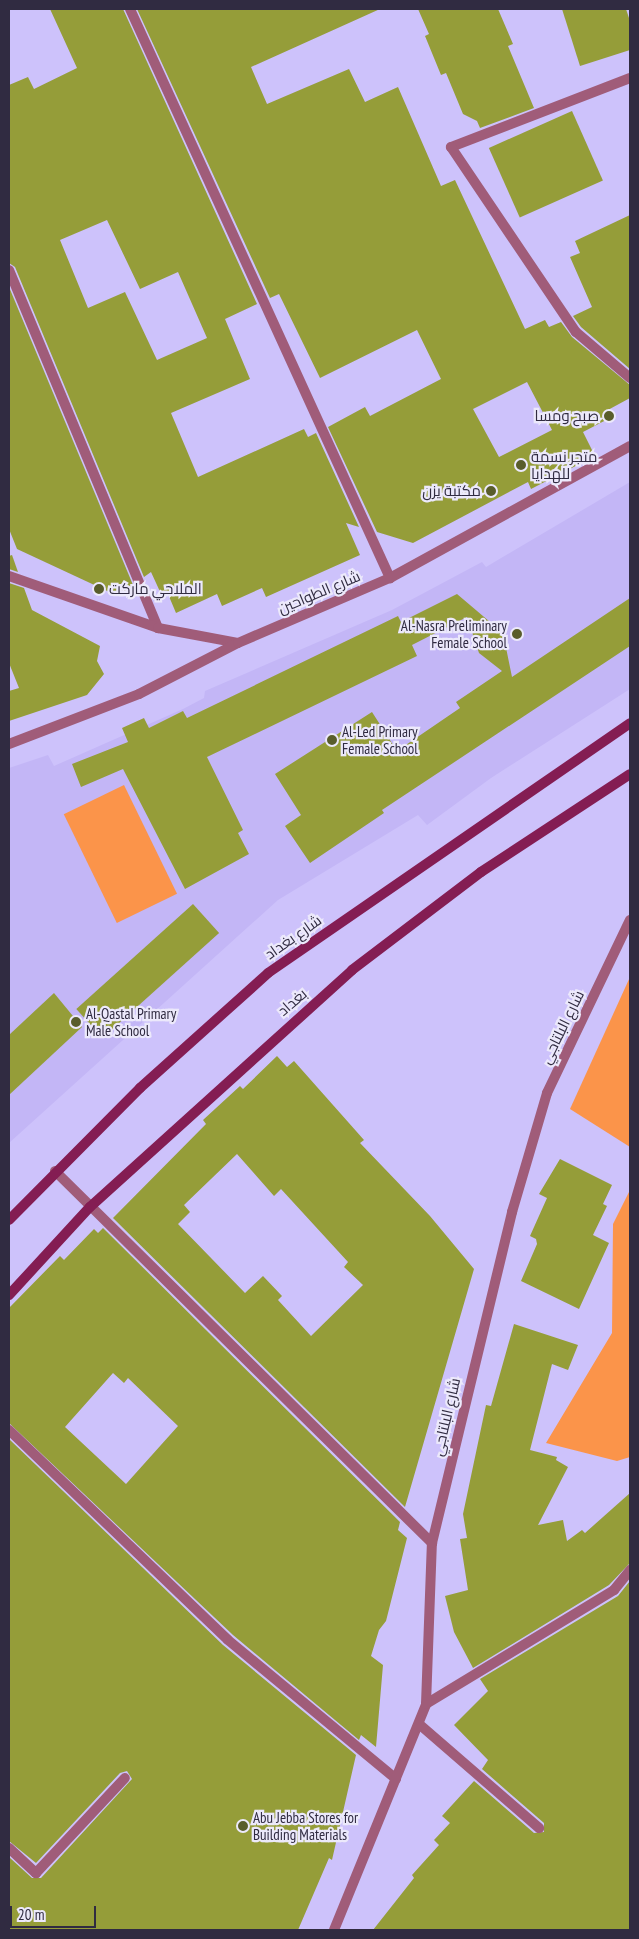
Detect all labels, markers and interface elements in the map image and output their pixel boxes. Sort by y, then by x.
place label: صبح ومسا [535,407,599,425]
marker: صبح ومسا [603,410,615,422]
place label: متجر نسمة للهدايا [531,447,597,482]
marker: متجر نسمة للهدايا [515,459,527,471]
place label: مكتبة يزن [422,482,481,500]
marker: مكتبة يزن [485,485,497,497]
street label: شارع الطواحين [275,567,363,617]
place label: الملاحي ماركت [109,580,202,598]
marker: الملاحي ماركت [93,583,105,595]
place label: Al-Nasra Preliminary Female School [401,616,507,651]
marker: Al-Nasra Preliminary Female School [511,628,523,640]
place label: Al-Led Primary Female School [342,722,418,757]
marker: Al-Led Primary Female School [326,734,338,746]
street label: شارع بغداد [261,911,325,963]
street label: بغداد [274,984,310,1020]
street label: شارع البلتاجي [536,987,588,1067]
place label: Al-Qastal Primary Male School [86,1004,176,1039]
marker: Al-Qastal Primary Male School [70,1016,82,1028]
street label: شارع البلتاجي [428,1376,464,1458]
place label: Abu Jebba Stores for Building Materials [253,1808,358,1843]
marker: Abu Jebba Stores for Building Materials [237,1820,249,1832]
scale bar [12,1896,99,1928]
text: 20 m [18,1905,44,1924]

